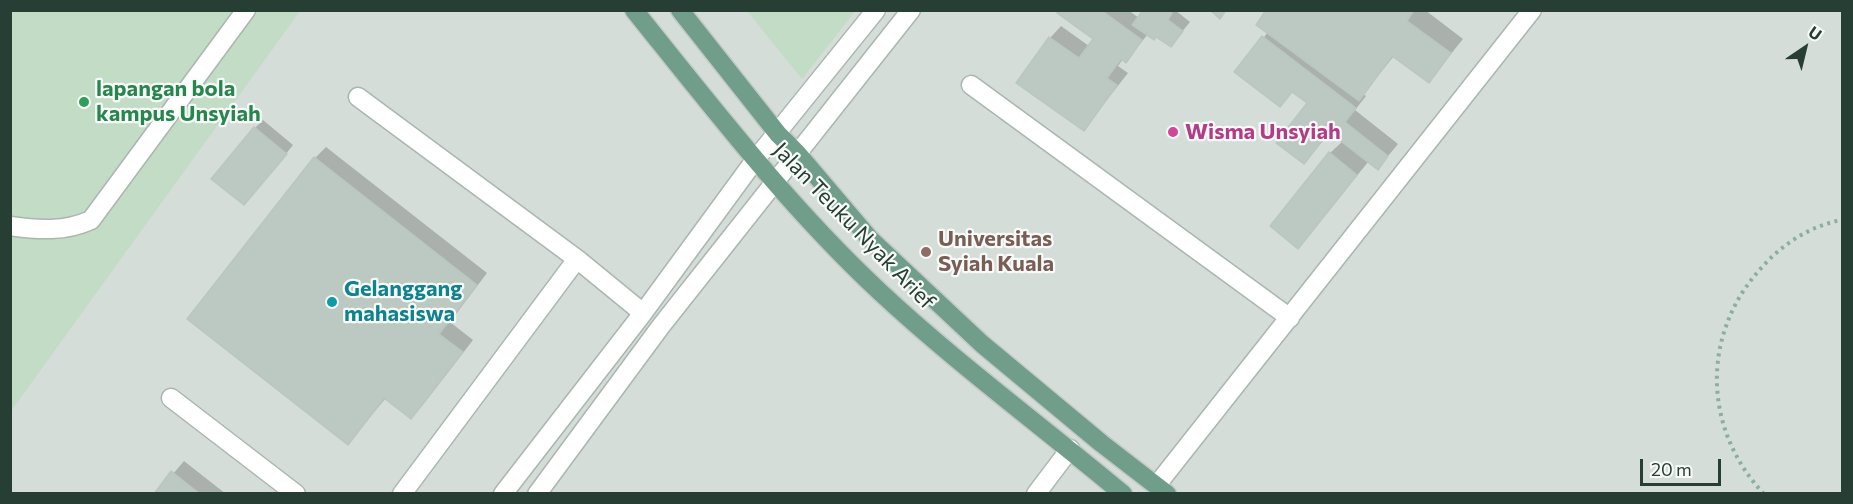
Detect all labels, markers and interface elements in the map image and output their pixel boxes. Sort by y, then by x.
north arrow [1775,18,1835,78]
text: U [1805,22,1826,44]
place label: lapangan bola kampus Unsyiah [96,76,261,128]
marker: lapangan bola kampus Unsyiah [77,95,91,109]
place label: Wisma Unsyiah [1185,119,1341,145]
marker: Wisma Unsyiah [1166,125,1180,139]
street label: Jalan Teuku Nyak Arief [768,137,940,315]
place label: Universitas Syiah Kuala [938,226,1054,278]
marker: Universitas Syiah Kuala [919,245,933,259]
place label: Gelanggang mahasiswa [344,276,462,328]
marker: Gelanggang mahasiswa [325,295,339,309]
scale bar [1643,447,1724,485]
text: 20 m [1651,458,1692,480]

